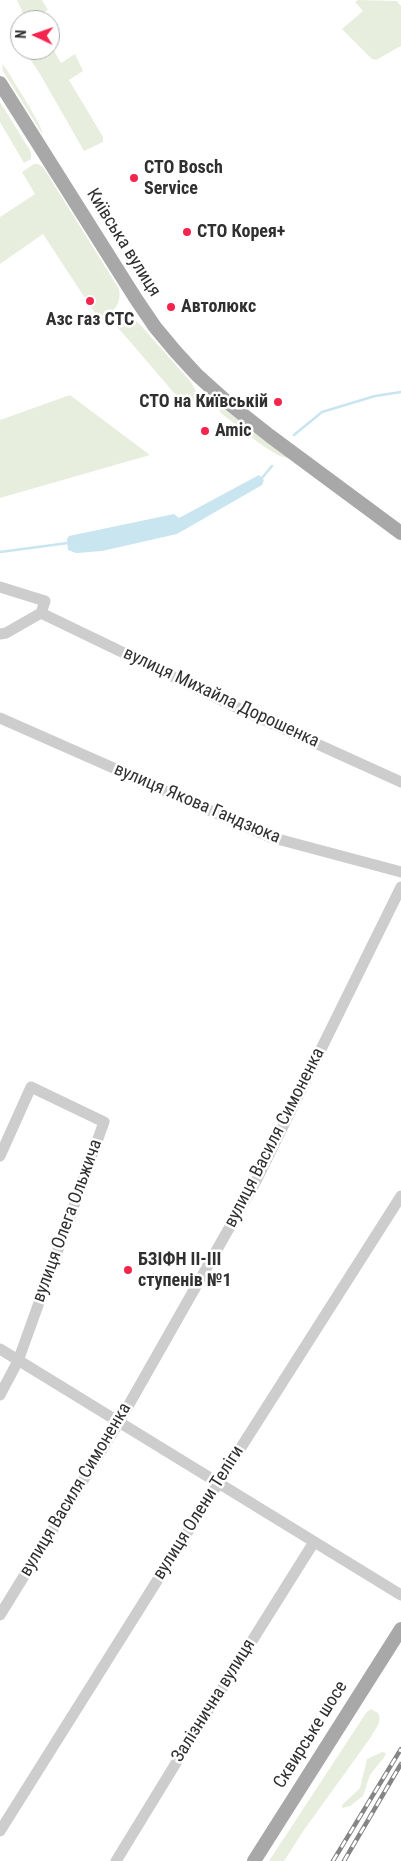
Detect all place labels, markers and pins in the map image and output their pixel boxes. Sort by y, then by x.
place label: СТО Bosch Service [144,157,223,200]
marker: СТО Bosch Service [128,172,140,184]
place label: СТО Корея+ [197,221,285,243]
marker: СТО Корея+ [181,226,193,238]
marker: Азс газ СТС [84,295,96,307]
place label: Автолюкс [181,296,256,318]
marker: Автолюкс [165,301,177,313]
place label: Азс газ СТС [46,309,134,331]
place label: СТО на Київській [139,391,268,413]
marker: СТО на Київській [272,396,284,408]
place label: Amic [215,420,251,442]
marker: Amic [199,425,211,437]
place label: БЗІФН ІІ-ІІІ ступенів №1 [138,1249,232,1292]
marker: БЗІФН ІІ-ІІІ ступенів №1 [122,1264,134,1276]

